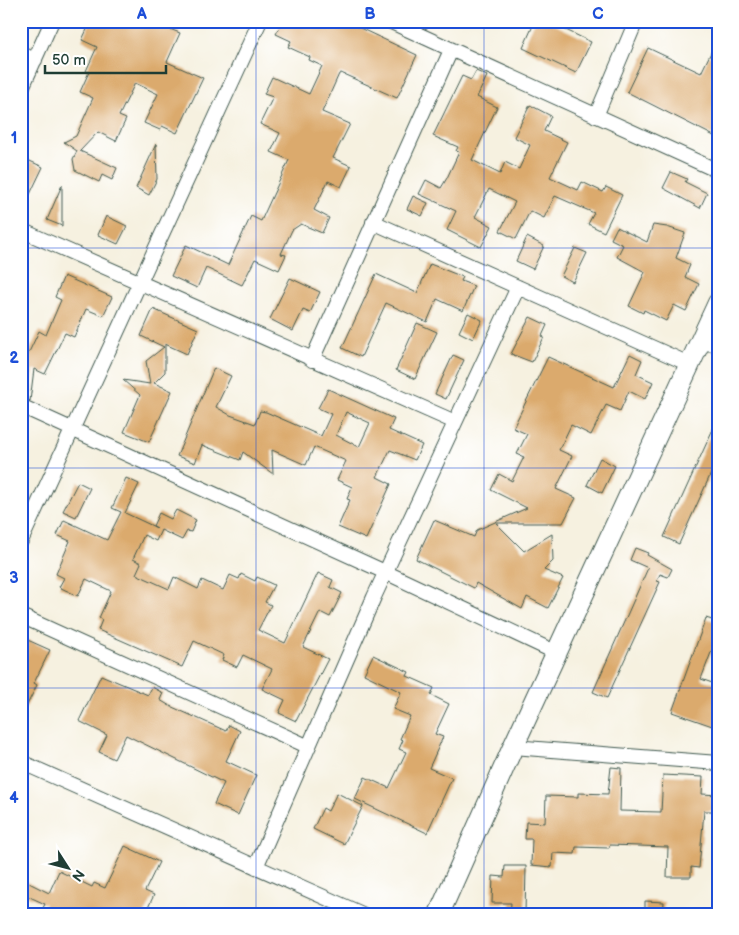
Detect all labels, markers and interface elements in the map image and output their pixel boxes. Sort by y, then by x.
text: A [136,5,147,24]
text: B [364,5,376,24]
text: C [592,5,604,24]
scale bar [45,42,166,74]
text: 50 m [52,51,86,70]
text: 1 [11,129,17,148]
text: 2 [9,349,19,368]
text: 3 [9,569,19,588]
text: 4 [9,789,19,808]
north arrow [42,842,92,892]
text: N [68,866,88,885]

